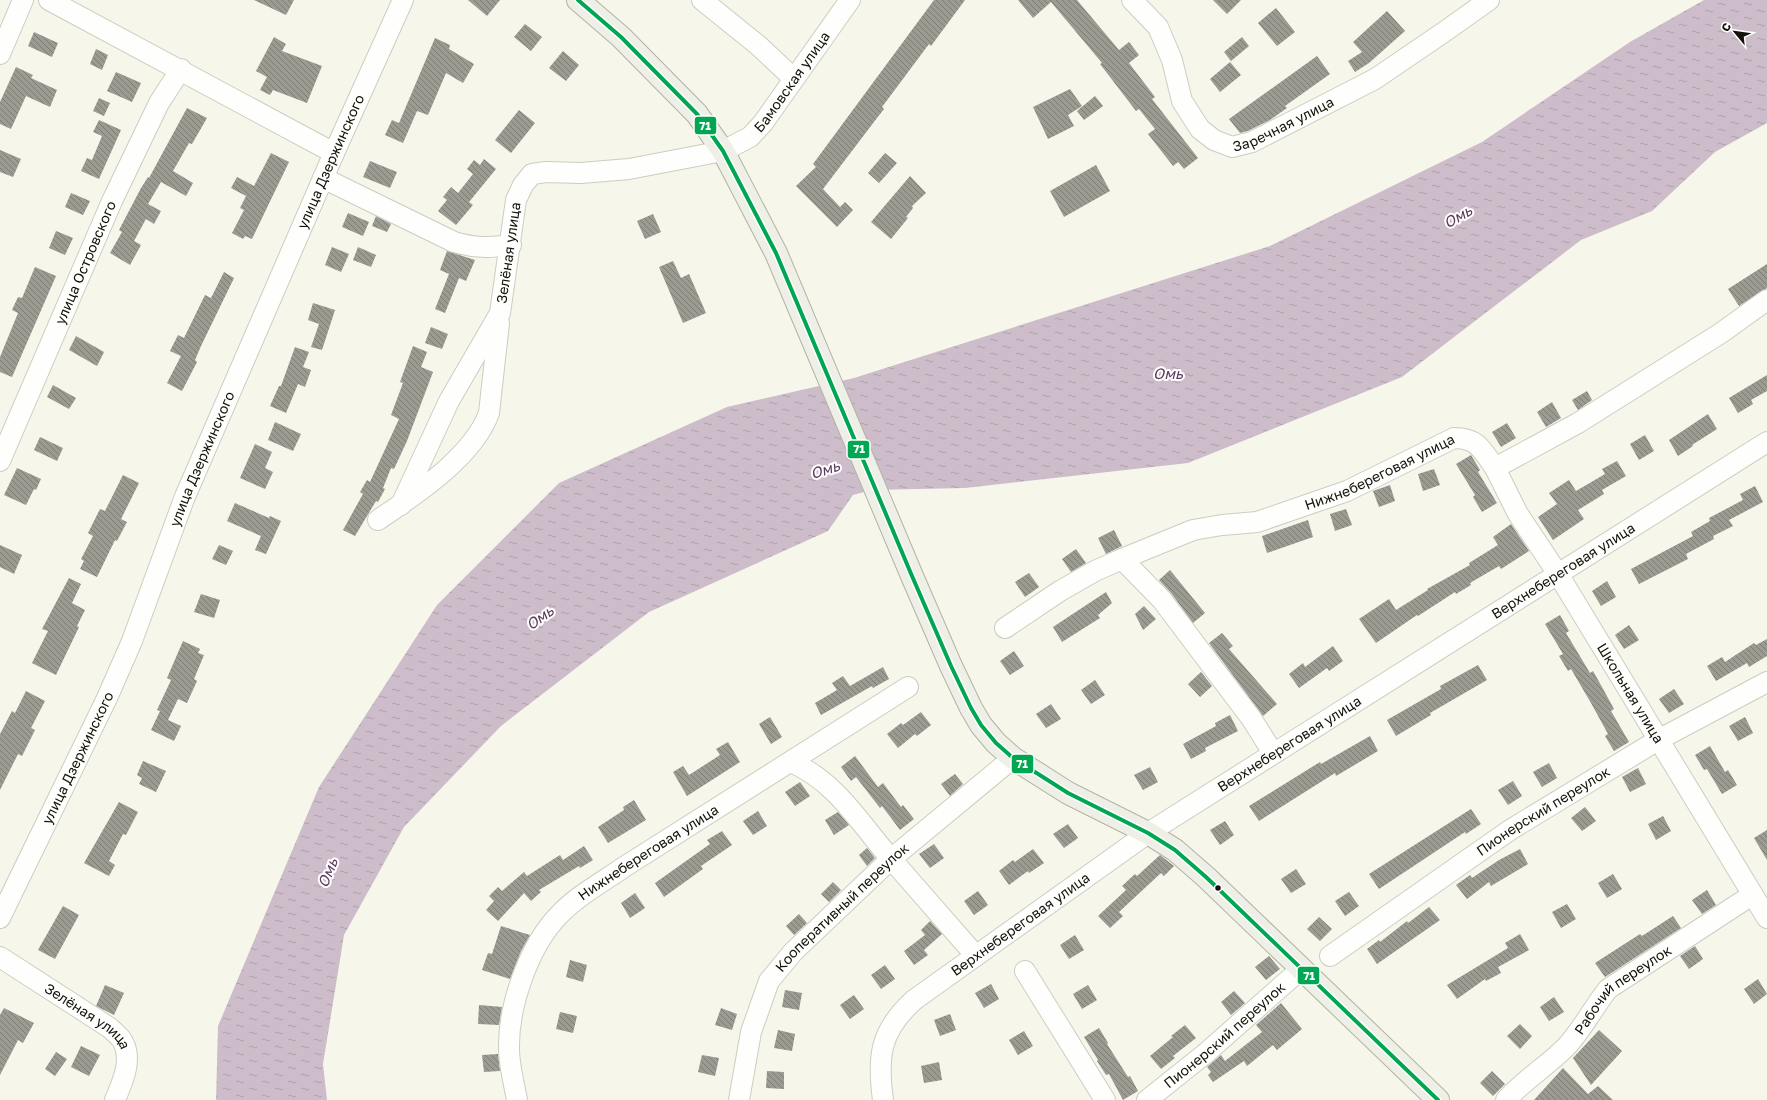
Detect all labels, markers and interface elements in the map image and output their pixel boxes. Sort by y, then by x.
north arrow [1715,12,1755,52]
text: С [1718,20,1733,33]
street label: Бамовская улица [750,28,833,135]
street label: улица Дзержинского [293,91,367,231]
street label: Заречная улица [1231,93,1336,155]
line badge: 71 [694,116,717,135]
text: 71 [699,119,711,132]
street label: улица Островского [51,198,119,327]
water label: Омь [1440,200,1476,231]
street label: Зелёная улица [492,201,524,305]
water label: Омь [1153,364,1184,382]
street label: улица Дзержинского [166,388,238,529]
street label: Нижнебереговая улица [1302,430,1457,513]
line badge: 71 [847,440,870,459]
text: 71 [853,442,865,455]
water label: Омь [808,456,843,482]
street label: Верхнебереговая улица [1488,519,1638,622]
water label: Омь [522,600,558,633]
street label: Школьная улица [1594,640,1668,746]
street label: улица Дзержинского [38,689,117,827]
street label: Верхнебереговая улица [1214,692,1364,795]
line badge: 71 [1011,754,1034,774]
text: 71 [1016,757,1028,770]
street label: Пионерский переулок [1473,762,1613,859]
street label: Нижнебереговая улица [574,801,721,903]
street label: Кооперативный переулок [771,839,912,975]
water label: Омь [313,854,341,890]
street label: Верхнебереговая улица [947,868,1093,979]
unlabelled marker [1213,883,1223,893]
street label: Рабочий переулок [1570,941,1674,1038]
line badge: 71 [1297,966,1320,985]
text: 71 [1303,969,1315,982]
street label: Пионерский переулок [1160,978,1288,1091]
street label: Зелёная улица [42,979,134,1052]

